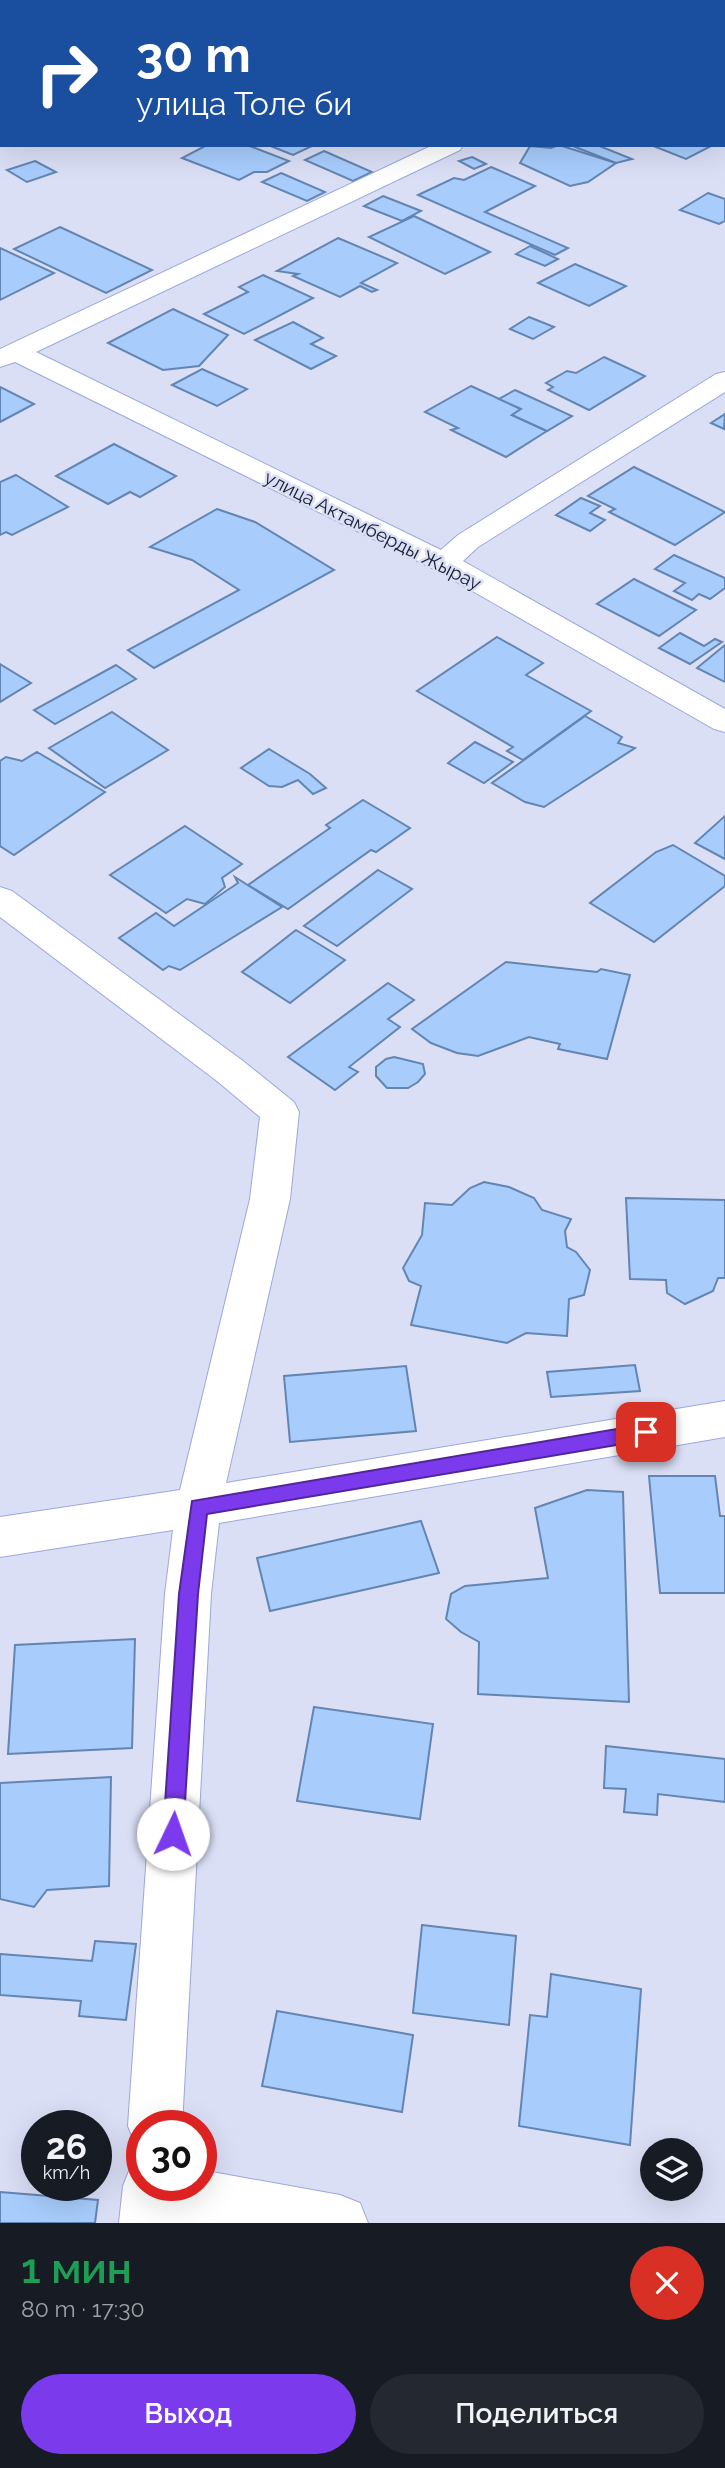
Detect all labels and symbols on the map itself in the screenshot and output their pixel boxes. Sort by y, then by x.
street label: улица Актамберды Жырау [261,466,485,594]
pin [616,1402,676,1462]
position arrow [136,1797,210,1871]
speed limit sign: 30 [126,2110,217,2201]

